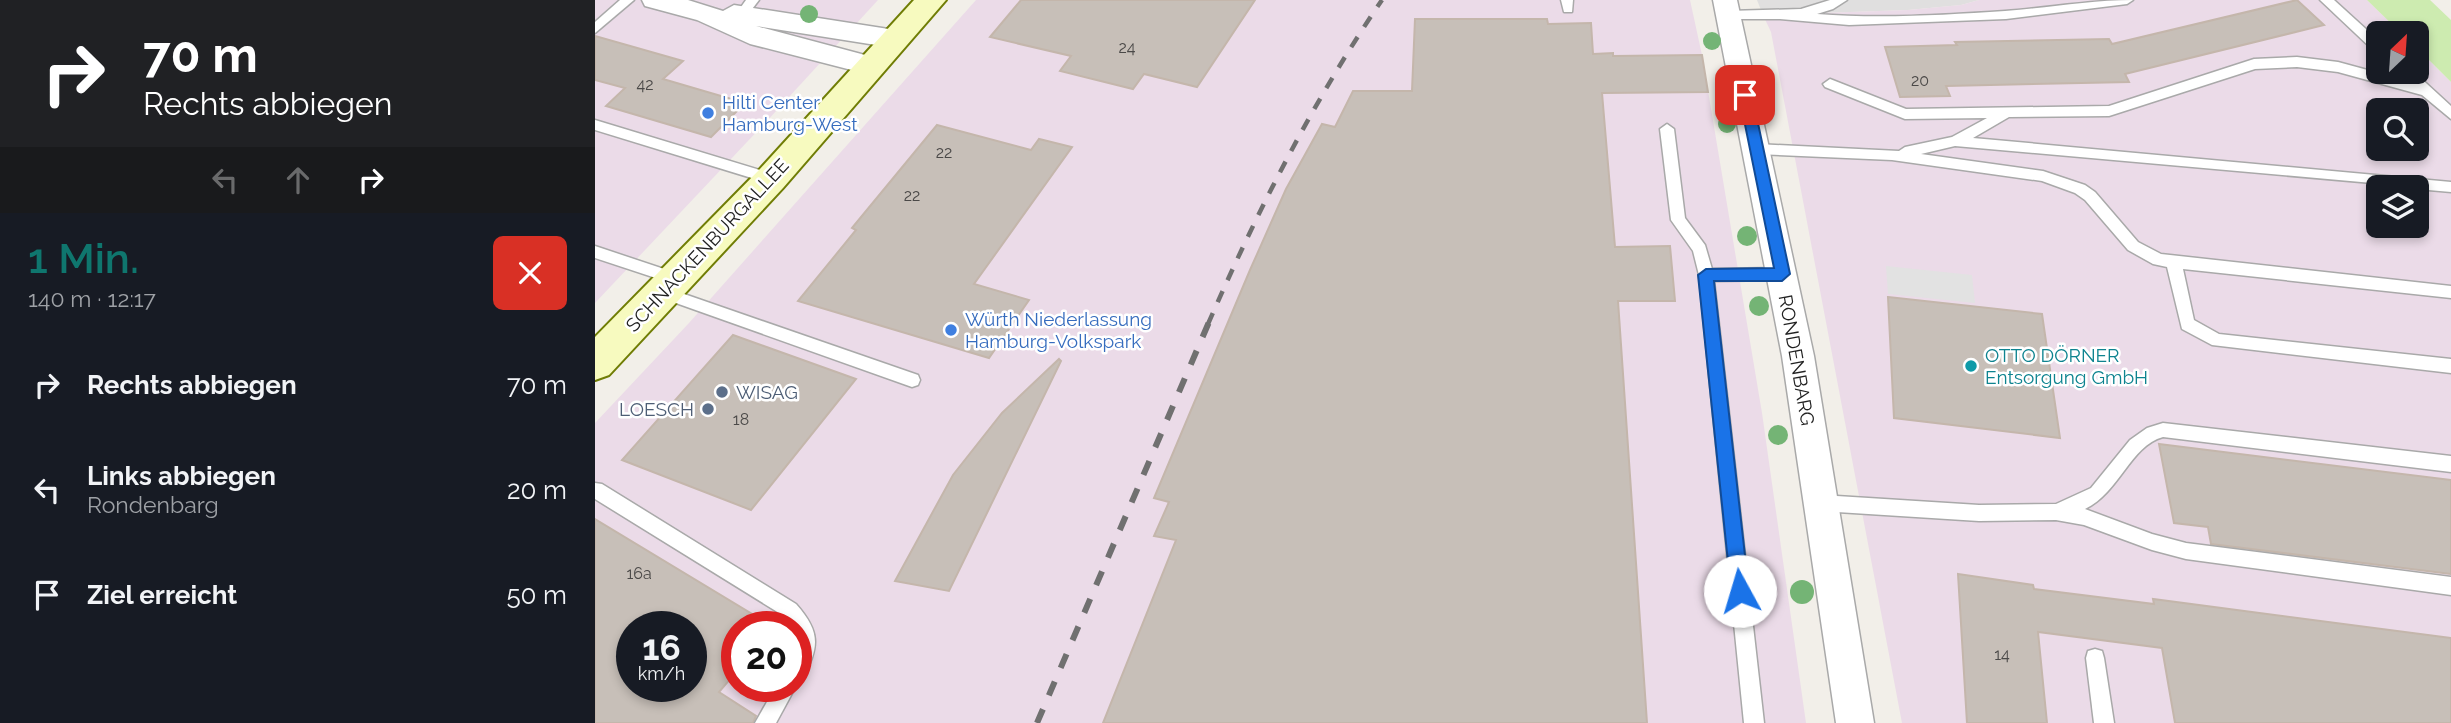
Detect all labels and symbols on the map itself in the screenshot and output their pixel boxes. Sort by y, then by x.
north arrow [2366,21,2429,84]
house number: 24 [1118,38,1136,57]
pin [1715,65,1775,125]
house number: 20 [1911,71,1929,90]
house number: 42 [636,75,654,94]
place label: Hilti Center Hamburg-West [722,91,858,135]
marker: Hilti Center Hamburg-West [700,105,716,121]
house number: 22 [936,143,952,162]
street label: SCHNACKENBURGALLEE [621,154,793,336]
house number: 22 [904,186,920,205]
street label: RONDENBARG [1775,293,1819,427]
place label: Würth Niederlassung Hamburg-Volkspark [965,308,1152,352]
marker: Würth Niederlassung Hamburg-Volkspark [943,322,959,338]
place label: OTTO DÖRNER Entsorgung GmbH [1985,344,2148,388]
marker: OTTO DÖRNER Entsorgung GmbH [1963,358,1979,374]
place label: WISAG [736,381,798,403]
marker: WISAG [714,384,730,400]
place label: LOESCH [619,398,694,420]
marker: LOESCH [700,401,716,417]
house number: 18 [733,410,749,429]
position arrow [1703,554,1777,628]
house number: 16a [626,564,652,583]
speed limit sign: 20 [721,611,812,702]
house number: 14 [1994,645,2010,664]

